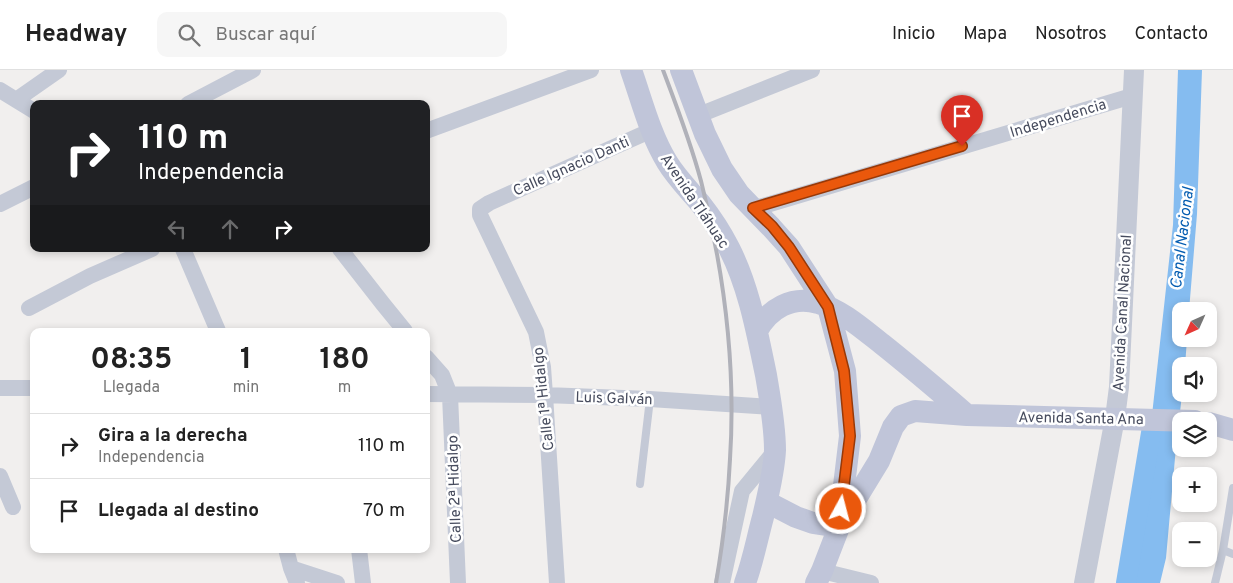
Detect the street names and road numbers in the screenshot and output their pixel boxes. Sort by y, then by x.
street label: Independencia [1008,96,1109,143]
street label: Calle Ignacio Danti [511,133,633,202]
street label: Avenida Tláhuac [655,151,732,253]
street label: Avenida Canal Nacional [1110,234,1137,392]
street label: Calle 1ª Hidalgo [530,346,559,452]
street label: Luis Galván [575,389,653,410]
street label: Avenida Santa Ana [1018,409,1144,430]
street label: Calle 2ª Hidalgo [444,435,467,543]

